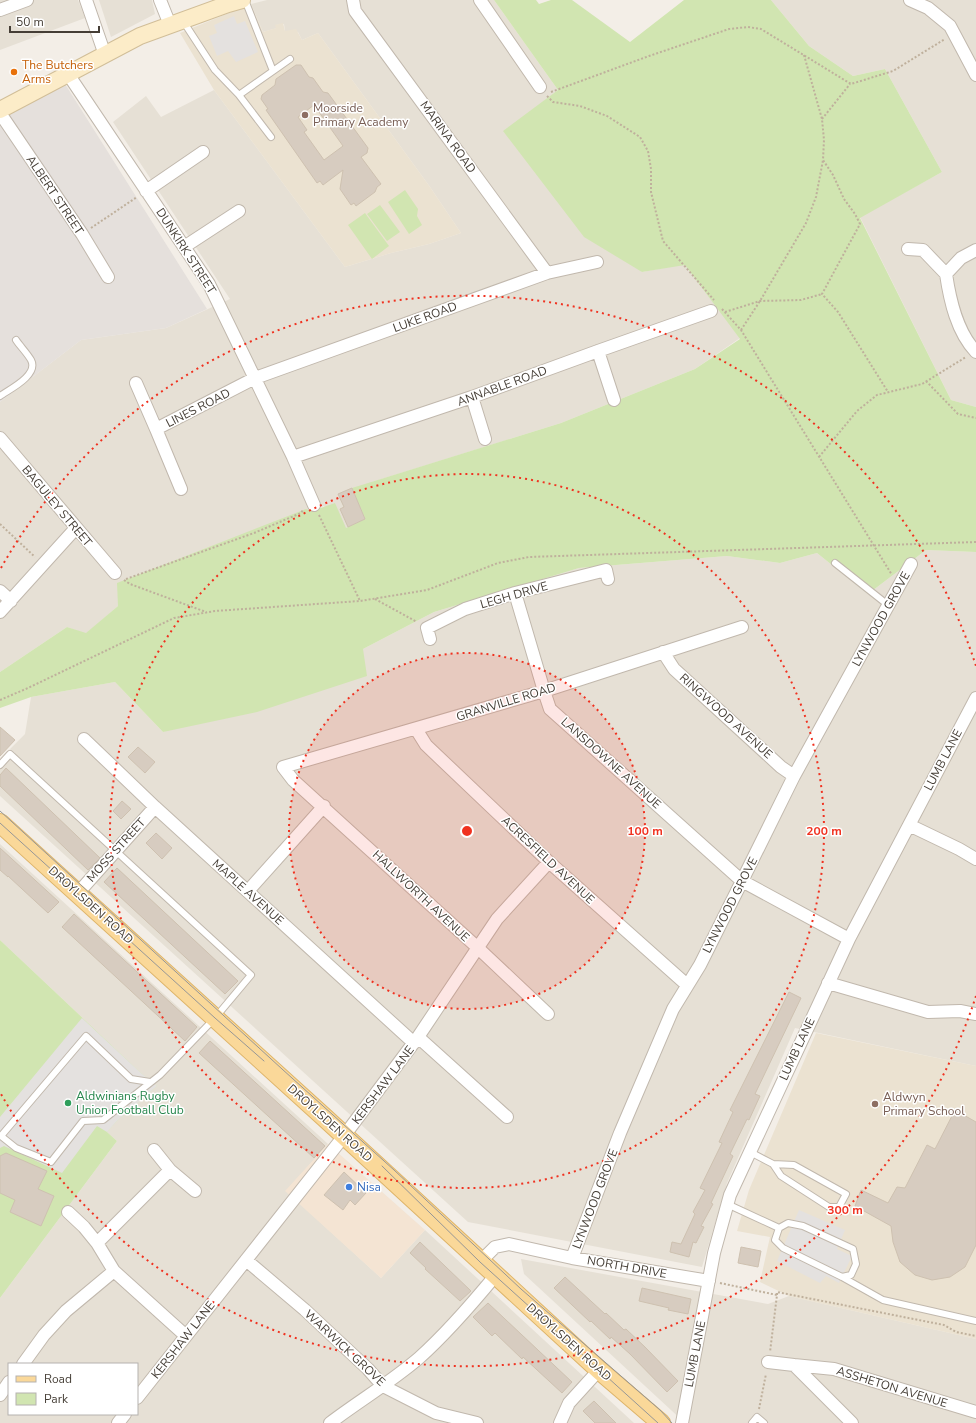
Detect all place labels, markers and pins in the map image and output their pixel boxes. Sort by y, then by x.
place label: The Butchers Arms [22,57,93,87]
marker: The Butchers Arms [9,67,19,77]
place label: Moorside Primary Academy [313,100,409,130]
marker: Moorside Primary Academy [300,110,310,120]
centre of rings [460,824,474,838]
place label: Aldwinians Rugby Union Football Club [76,1088,184,1118]
place label: Aldwyn Primary School [883,1089,965,1119]
marker: Aldwinians Rugby Union Football Club [63,1098,73,1108]
marker: Aldwyn Primary School [870,1099,880,1109]
place label: Nisa [357,1179,381,1195]
marker: Nisa [344,1182,354,1192]

